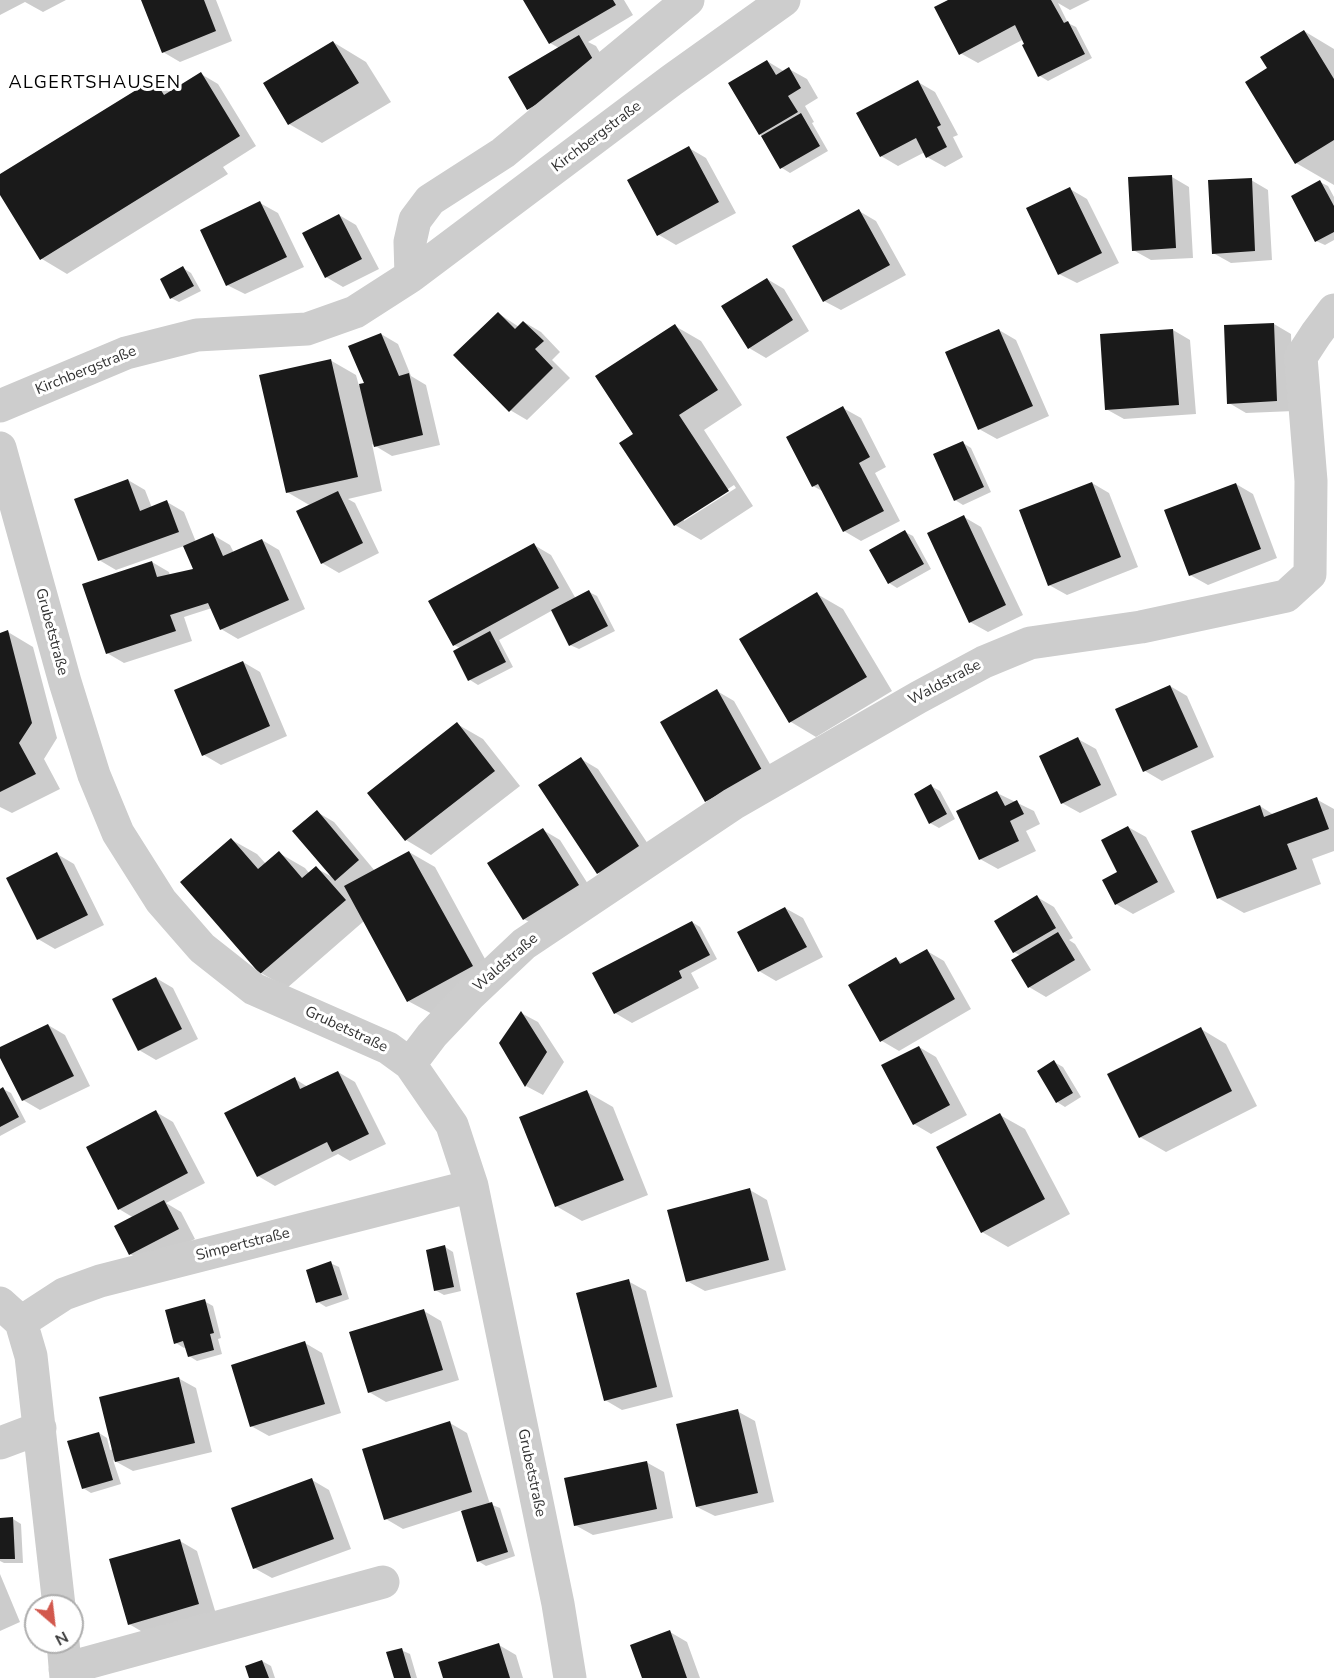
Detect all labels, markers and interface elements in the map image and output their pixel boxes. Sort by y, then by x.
district label: ALGERTSHAUSEN [8,73,182,95]
street label: Kirchbergstraße [549,98,645,176]
street label: Kirchbergstraße [33,343,139,399]
street label: Grubetstraße [31,586,71,678]
street label: Waldstraße [906,656,984,710]
street label: Waldstraße [470,930,542,996]
street label: Grubetstraße [302,1003,390,1057]
street label: Simpertstraße [194,1225,292,1265]
street label: Grubetstraße [513,1427,549,1519]
north arrow [24,1594,84,1654]
text: N [51,1626,72,1651]

